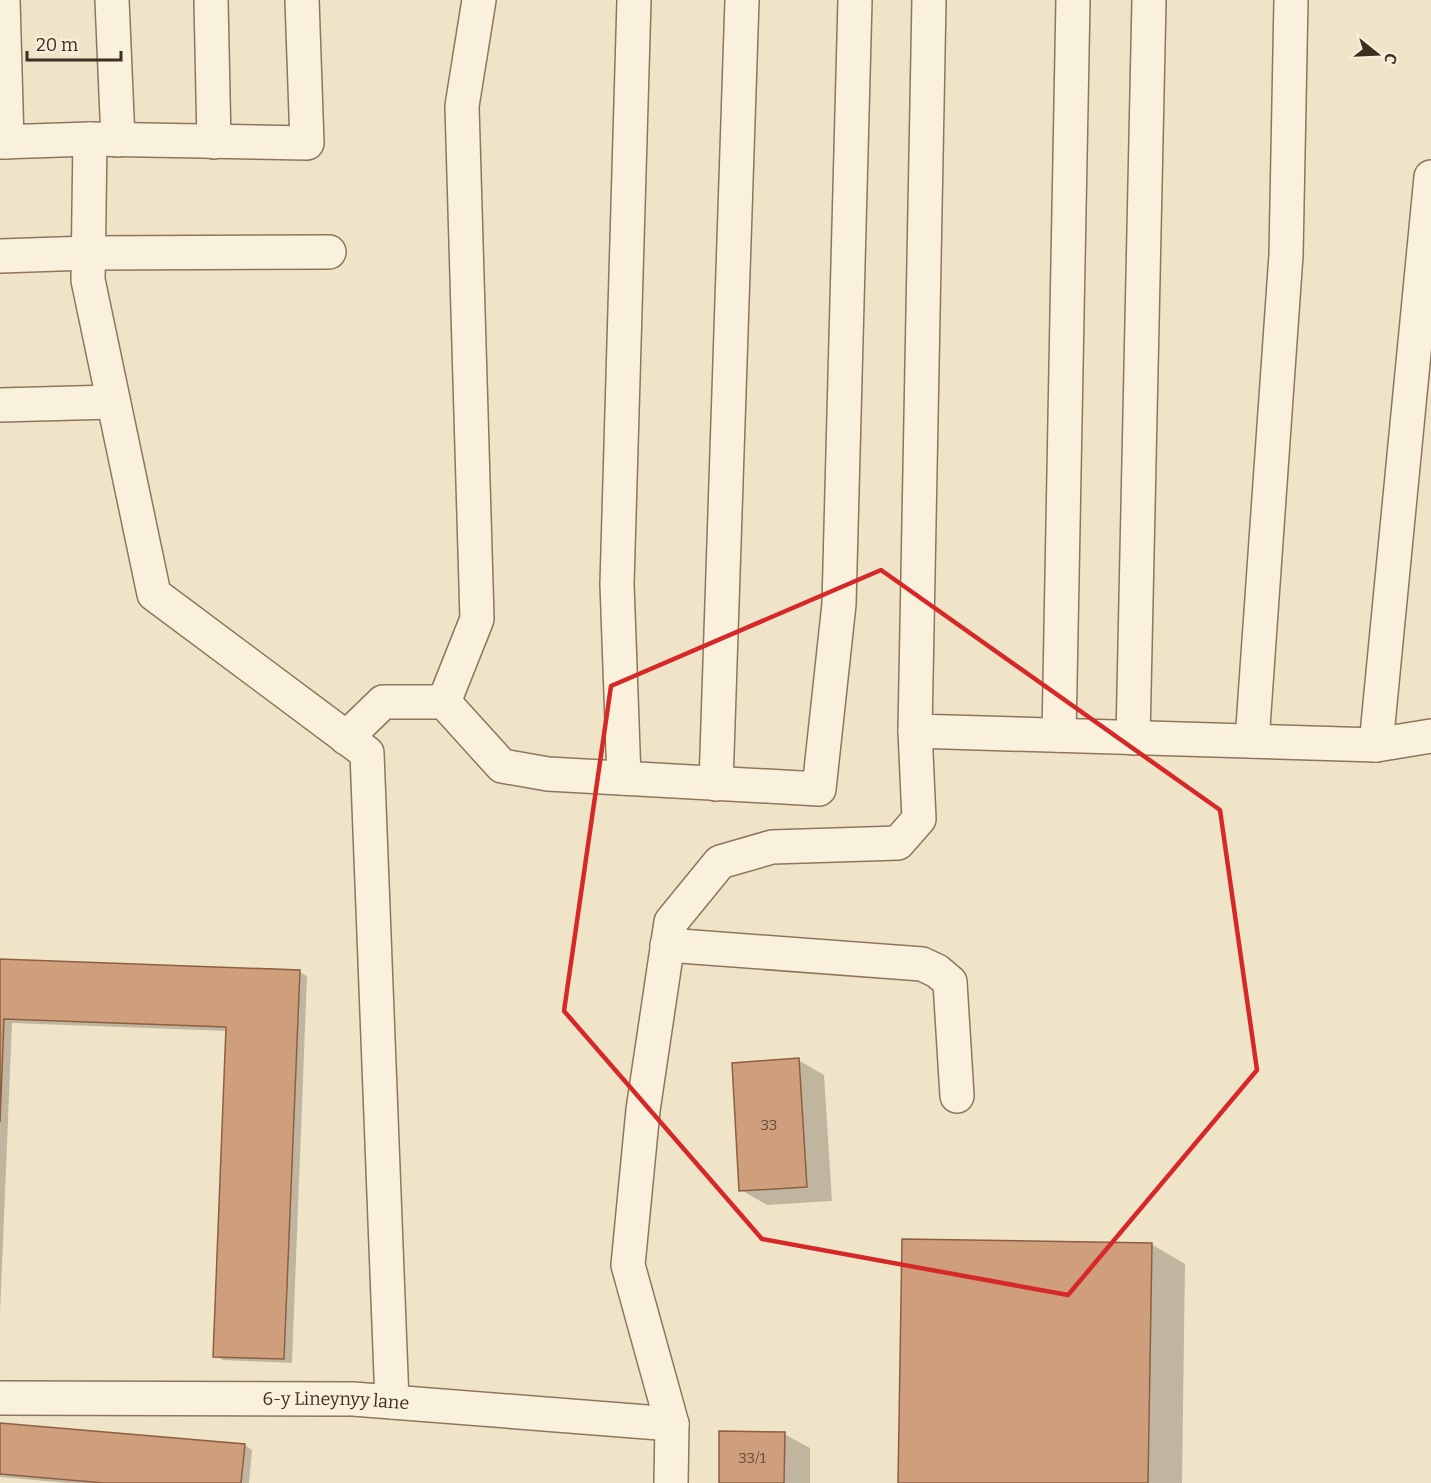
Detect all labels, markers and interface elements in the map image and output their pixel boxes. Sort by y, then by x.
scale bar [27,24,122,62]
north arrow [1347,24,1407,84]
text: 20 m [36,34,78,56]
text: С [1380,51,1401,66]
house number: 33 [761,1116,777,1134]
street label: 6-y Lineynyy lane [263,1388,410,1414]
house number: 33/1 [738,1449,766,1467]

